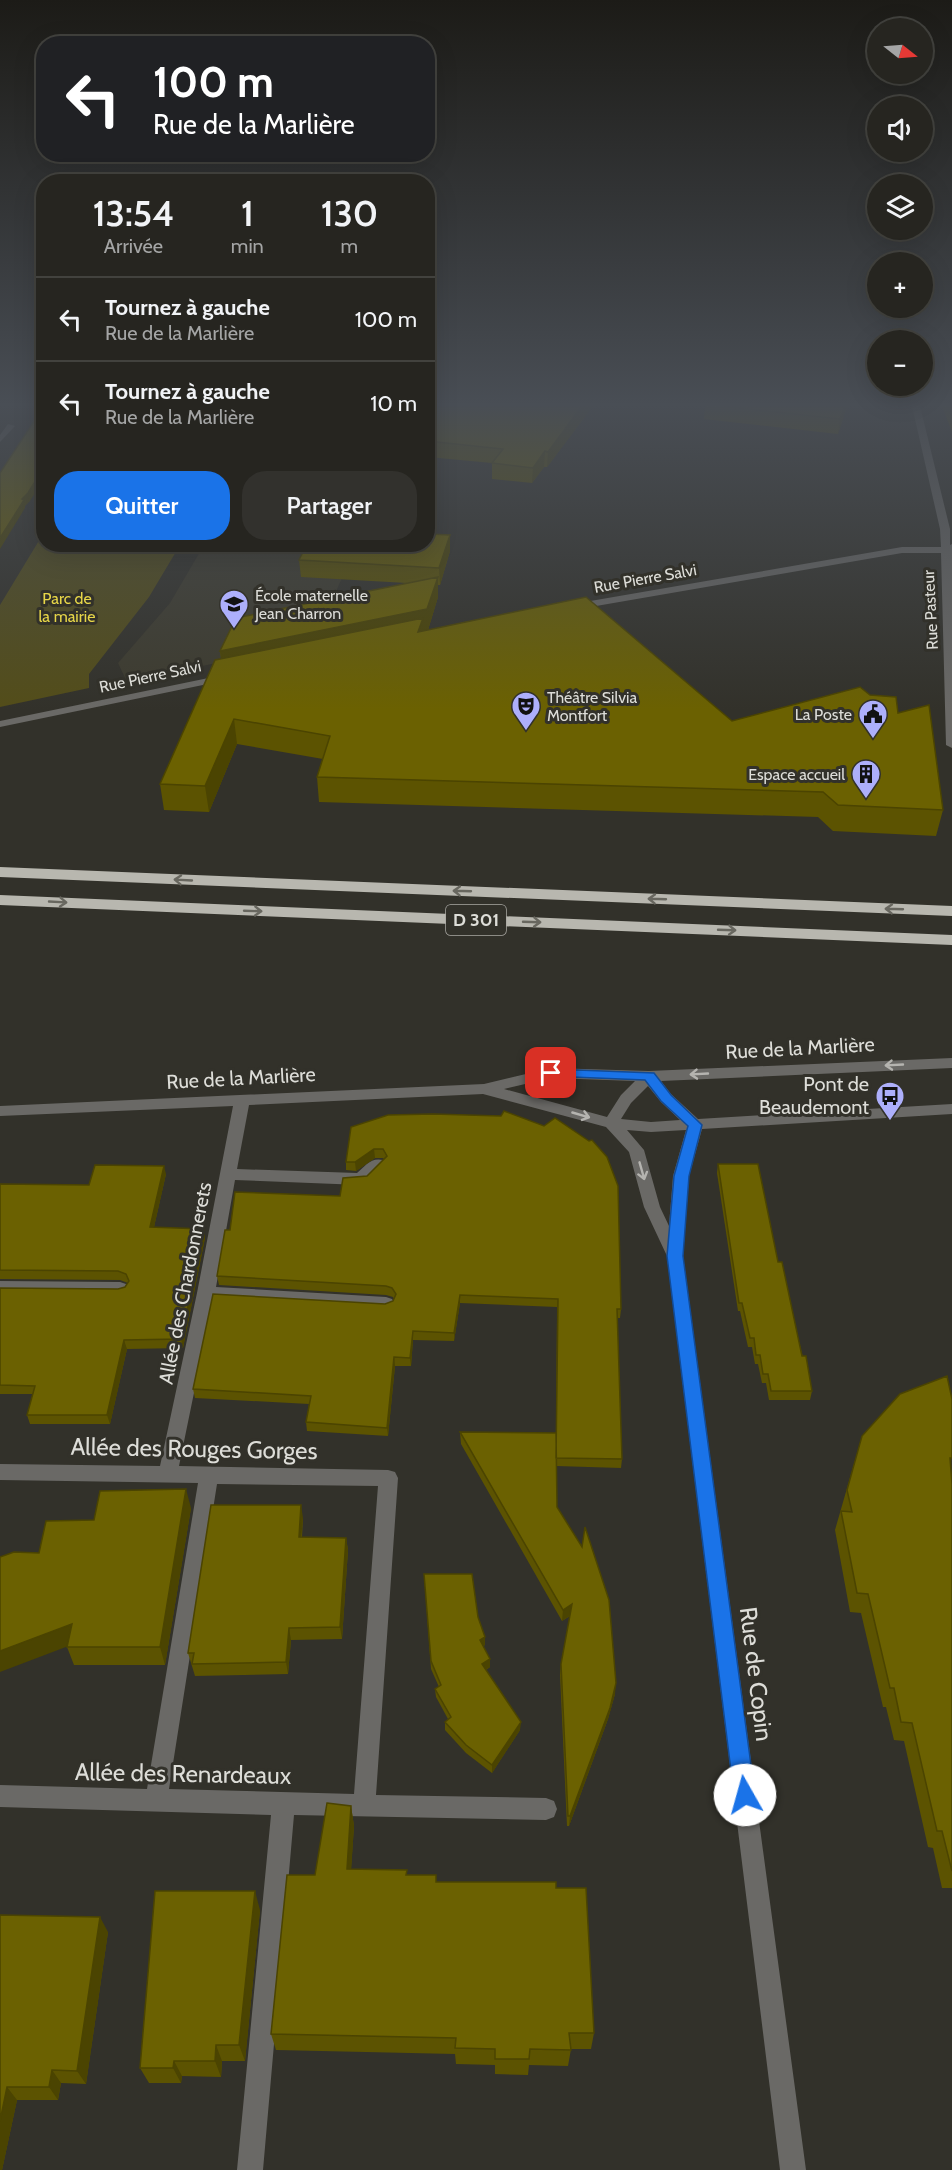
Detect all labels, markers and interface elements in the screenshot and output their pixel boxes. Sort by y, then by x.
north arrow [867,18,933,84]
map controls [867,18,933,396]
text: 100 m [153,56,274,108]
icon: left [54,60,132,138]
button: sound [867,96,933,162]
text: Rue de la Marlière [153,108,354,141]
button: layers [867,174,933,240]
text: 13:54 [93,191,174,235]
text: 1 [241,191,254,235]
text: 130 [321,191,378,235]
text: Arrivée [104,234,163,258]
text: min [231,234,264,258]
text: m [341,234,358,258]
button: + [867,252,933,318]
text: Tournez à gauche [105,294,270,321]
icon: left [54,303,87,336]
text: 100 m [355,306,417,333]
text: Rue de la Marlière [105,321,254,345]
button: − [867,330,933,396]
text: Tournez à gauche [105,378,270,405]
icon: left [54,387,87,420]
text: 10 m [370,390,417,417]
text: Rue de la Marlière [105,405,254,429]
button: Quitter [54,471,230,540]
button: Partager [242,471,417,540]
street label: Rue Pierre Salvi [592,560,698,597]
street label: Rue Pasteur [919,569,942,650]
place label: École maternelle Jean Charron [254,586,368,623]
school or university icon: École maternelle Jean Charron [218,588,250,630]
park label: Parc de la mairie [39,589,95,626]
street label: Rue Pierre Salvi [97,656,203,697]
place label: Théâtre Silvia Montfort [547,688,637,725]
theatre icon: Théâtre Silvia Montfort [510,690,542,732]
public building icon: La Poste [857,698,889,740]
place label: La Poste [795,705,852,724]
building icon: Espace accueil [850,758,882,800]
place label: Espace accueil [748,765,845,784]
one-way arrow [174,874,194,885]
one-way arrow [452,886,472,897]
one-way arrow [647,894,667,905]
one-way arrow [48,897,68,908]
one-way arrow [884,903,904,914]
one-way arrow [243,905,263,916]
road number: D 301 [446,905,506,935]
one-way arrow [522,917,542,928]
one-way arrow [716,925,736,936]
street label: Rue de la Marlière [725,1032,875,1064]
pin [525,1047,576,1098]
icon: arrive [534,1056,567,1089]
one-way arrow [884,1060,904,1071]
street label: Rue de la Marlière [166,1062,316,1094]
one-way arrow [689,1068,709,1079]
place label: Pont de Beaudemont [759,1072,869,1119]
bus stop icon: Pont de Beaudemont [874,1080,906,1122]
one-way arrow [571,1110,590,1121]
one-way arrow [637,1161,648,1180]
street label: Allée des Chardonnerets [154,1180,216,1386]
street label: Allée des Rouges Gorges [70,1432,318,1465]
street label: Rue de Copin [734,1605,779,1743]
street label: Allée des Renardeaux [75,1757,292,1790]
position arrow [713,1763,777,1827]

